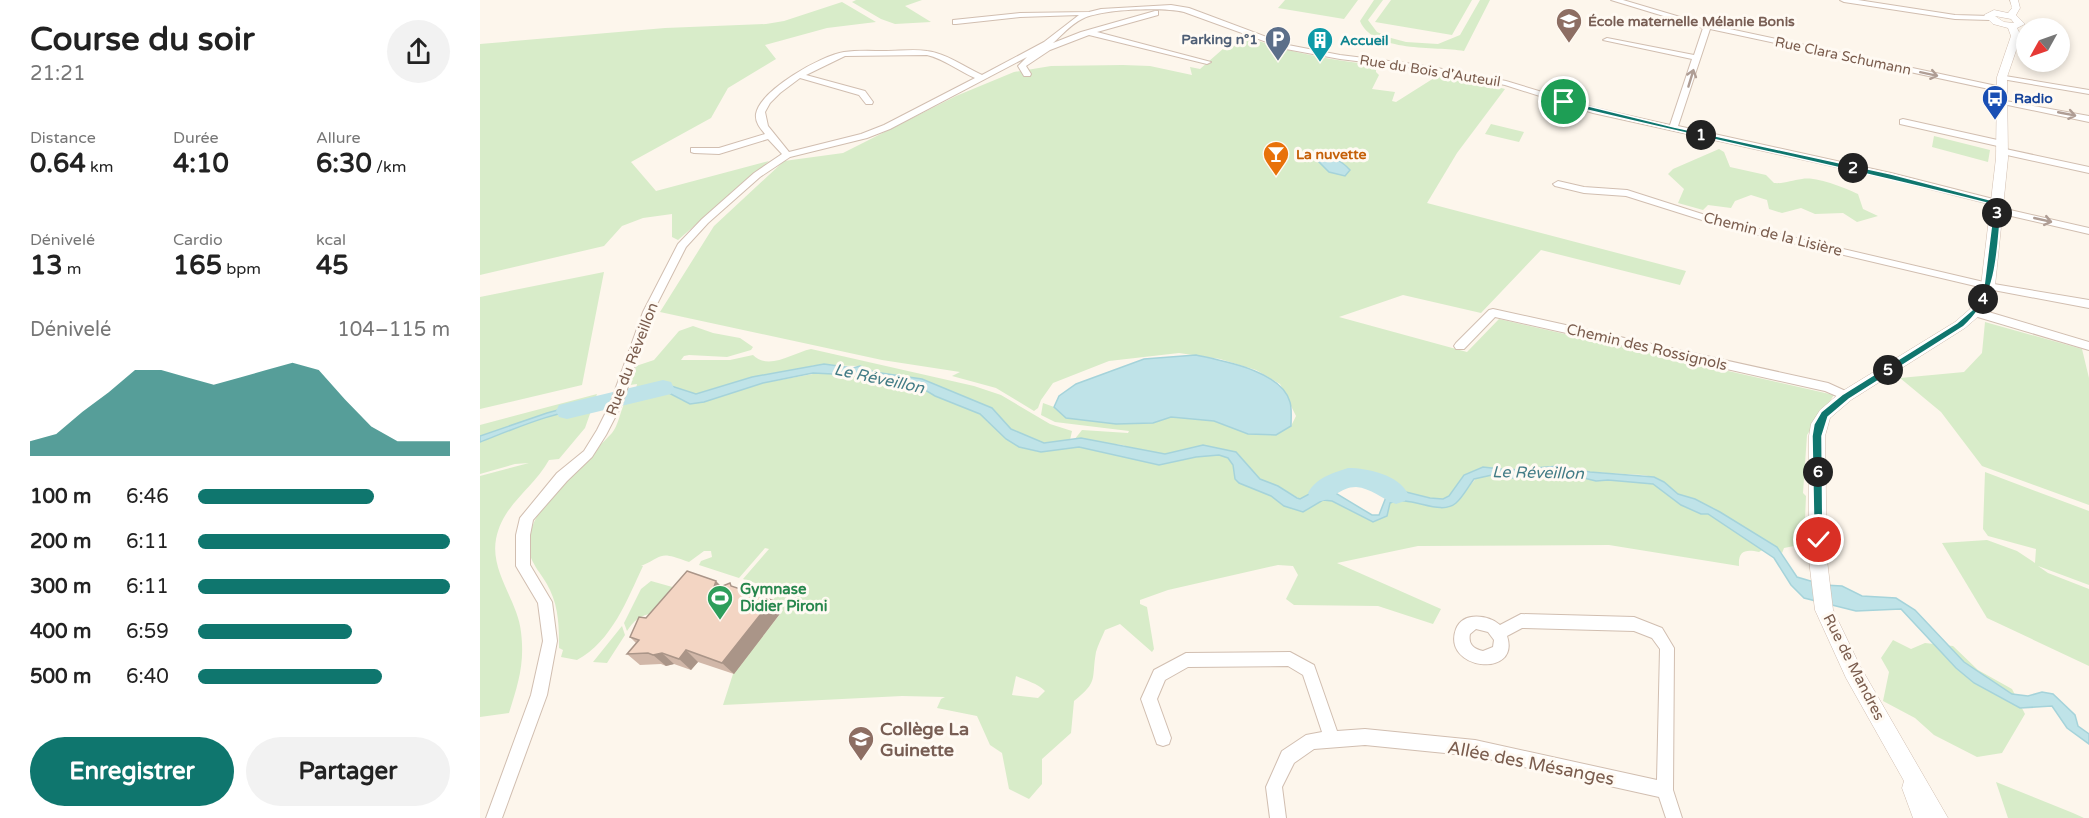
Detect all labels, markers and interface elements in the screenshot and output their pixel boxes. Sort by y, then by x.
school or university icon: École maternelle Mélanie Bonis [1554,6,1584,44]
place label: École maternelle Mélanie Bonis [1588,13,1795,30]
north arrow [2016,18,2070,72]
map controls [2016,18,2070,72]
text: Course du soir [30,20,255,59]
button: share [387,20,450,83]
parking icon: Parking n°1 [1263,24,1293,62]
building icon: Accueil [1305,25,1335,63]
place label: Parking n°1 [1181,31,1258,48]
place label: Accueil [1340,32,1389,49]
street label: Rue Clara Schumann [1773,33,1913,79]
street label: Rue du Bois d'Auteuil [1358,51,1502,91]
text: 21:21 [30,62,85,86]
one-way arrow [1919,68,1938,80]
one-way arrow [1686,69,1697,88]
pin [1538,76,1589,127]
bus stop icon: Radio [1980,83,2010,121]
icon: arrive [1547,85,1580,118]
place label: Radio [2014,90,2053,107]
one-way arrow [2056,109,2076,120]
pin: 1 [1686,120,1716,150]
text: 1 [1696,125,1706,145]
text: Distance [30,128,96,148]
text: Durée [173,128,219,148]
text: Allure [316,128,361,148]
bar icon: La nuvette [1261,139,1291,177]
place label: La nuvette [1296,146,1366,163]
text: 0.64 [30,148,86,179]
text: 4:10 [173,148,229,179]
text: 6:30 [316,148,372,179]
pin: 2 [1838,153,1868,183]
text: km [86,157,113,177]
text: /km [372,157,406,177]
text: 2 [1848,158,1858,178]
pin: 3 [1982,198,2012,228]
text: 3 [1992,203,2002,223]
street label: Chemin de la Lisière [1702,208,1844,260]
one-way arrow [2033,215,2052,226]
text: Dénivelé [30,230,95,250]
text: Cardio [173,230,223,250]
text: kcal [316,230,346,250]
text: 13 [30,250,63,281]
text: 165 [173,250,222,281]
text: 45 [316,250,349,281]
text: m [63,259,82,279]
text: bpm [222,259,261,279]
pin: 4 [1968,284,1998,314]
text: 4 [1978,289,1988,309]
street label: Rue du Réveillon [602,300,662,418]
text: Dénivelé [30,318,111,342]
text: 104–115 m [337,318,450,342]
street label: Chemin des Rossignols [1565,320,1729,374]
pin: 5 [1873,355,1903,385]
water label: Le Réveillon [832,360,927,399]
text: 5 [1883,360,1893,380]
pin: 6 [1803,457,1833,487]
water label: Le Réveillon [1492,462,1585,484]
text: 6 [1813,462,1823,482]
text: 100 m [30,485,91,509]
text: 6:46 [126,485,169,509]
pin [1793,514,1844,565]
icon: check [1802,523,1835,556]
text: 200 m [30,530,91,554]
text: 6:11 [126,530,169,554]
text: 300 m [30,575,91,599]
text: 6:11 [126,575,169,599]
place label: Gymnase Didier Pironi [740,580,827,615]
sports icon: Gymnase Didier Pironi [705,583,735,621]
street label: Rue de Mandres [1819,611,1889,723]
text: 400 m [30,620,91,644]
text: 6:59 [126,620,169,644]
text: 500 m [30,665,91,689]
text: 6:40 [126,665,169,689]
place label: Collège La Guinette [880,718,969,761]
school or university icon: Collège La Guinette [846,724,876,762]
street label: Allée des Mésanges [1446,736,1616,790]
button: Enregistrer [30,737,234,806]
button: Partager [246,737,450,806]

